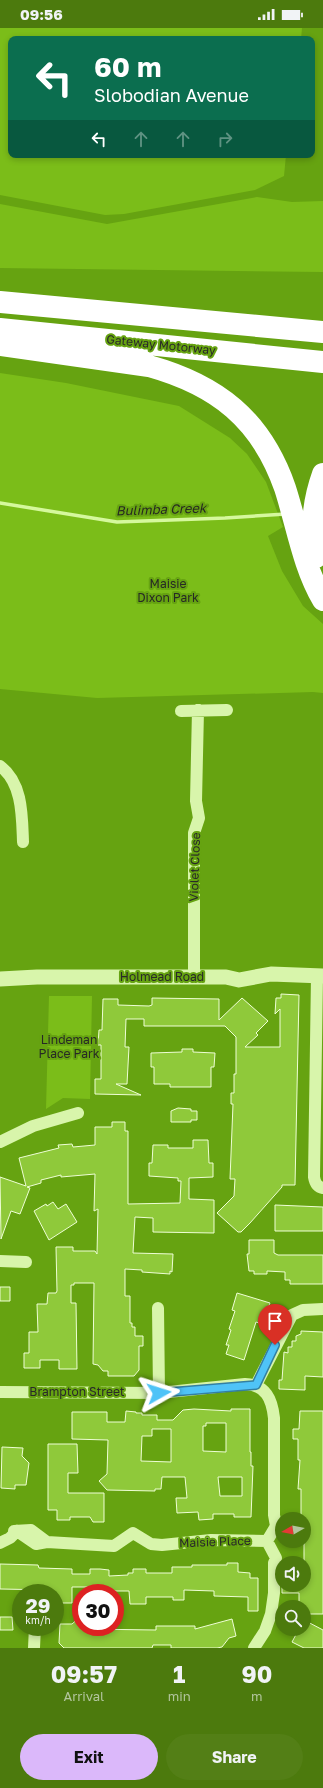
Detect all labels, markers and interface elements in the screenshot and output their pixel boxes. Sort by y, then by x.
text: 09:56 [20,5,63,23]
text: 60 m [94,50,161,83]
icon: left [28,52,80,104]
text: Slobodian Avenue [94,84,249,106]
icon: left [88,128,110,150]
icon: ahead [130,128,152,150]
icon: ahead [172,128,194,150]
icon: right [214,128,236,150]
street label: Gateway Motorway [106,331,217,358]
water label: Bulimba Creek [115,499,208,519]
park label: Maisie Dixon Park [137,576,199,605]
street label: Violet Close [186,832,203,902]
street label: Holmead Road [120,969,204,984]
park label: Lindeman Place Park [39,1032,100,1061]
pin [258,1304,292,1345]
icon: arrive [264,1310,286,1332]
position arrow [138,1372,180,1414]
street label: Brampton Street [29,1384,125,1399]
north arrow [275,1512,311,1548]
map controls [275,1512,311,1636]
street label: Maisie Place [179,1533,251,1550]
button: sound [275,1556,311,1592]
speed limit sign: 30 [72,1584,124,1636]
text: 29 [26,1593,50,1617]
button: search [275,1600,311,1636]
text: km/h [25,1614,51,1626]
text: 09:57 [51,1659,117,1688]
text: 1 [173,1659,185,1688]
text: 90 [241,1659,272,1688]
text: Arrival [63,1688,104,1704]
text: min [168,1688,191,1704]
text: m [251,1688,263,1704]
button: Exit [20,1734,158,1780]
button: Share [166,1734,303,1780]

